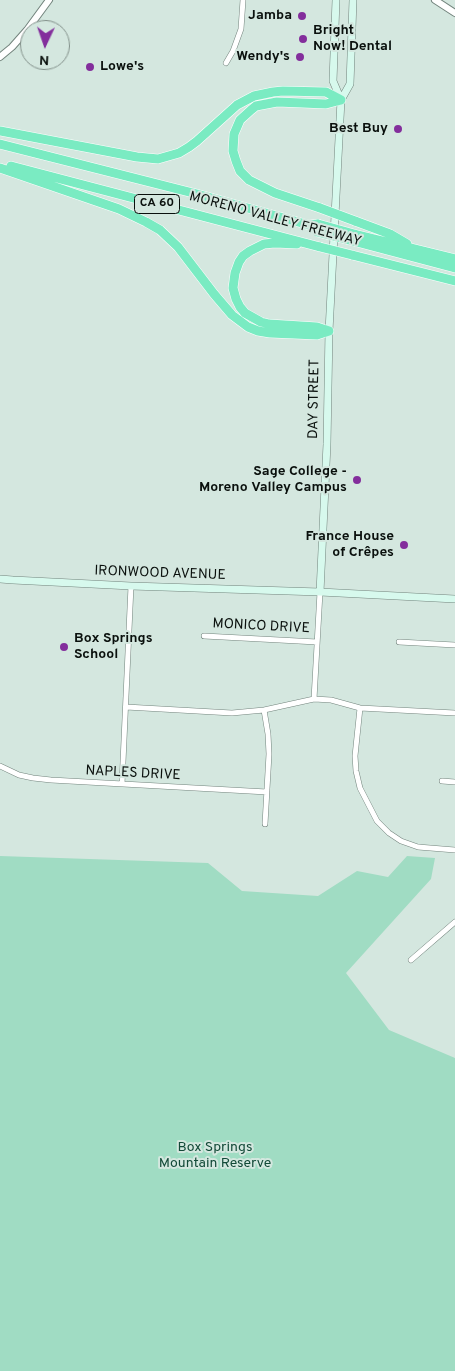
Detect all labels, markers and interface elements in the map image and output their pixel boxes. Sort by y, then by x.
place label: Jamba [248,8,292,24]
marker: Jamba [296,10,308,22]
north arrow [20,20,70,70]
place label: Bright Now! Dental [313,23,392,56]
marker: Bright Now! Dental [297,33,309,45]
place label: Wendy's [236,49,290,65]
text: N [39,51,50,68]
marker: Wendy's [294,51,306,63]
place label: Lowe's [100,59,144,75]
marker: Lowe's [84,61,96,73]
place label: Best Buy [329,121,388,137]
marker: Best Buy [392,123,404,135]
street label: MORENO VALLEY FREEWAY [187,189,363,251]
road number: CA 60 [134,194,180,213]
street label: DAY STREET [306,359,324,439]
place label: Sage College - Moreno Valley Campus [199,464,347,497]
marker: Sage College - Moreno Valley Campus [351,474,363,486]
place label: France House of Crêpes [305,529,394,562]
marker: France House of Crêpes [398,539,410,551]
street label: IRONWOOD AVENUE [94,563,226,585]
street label: MONICO DRIVE [212,616,310,638]
place label: Box Springs School [74,631,153,664]
marker: Box Springs School [58,641,70,653]
street label: NAPLES DRIVE [85,763,181,785]
park label: Box Springs Mountain Reserve [159,1140,271,1172]

